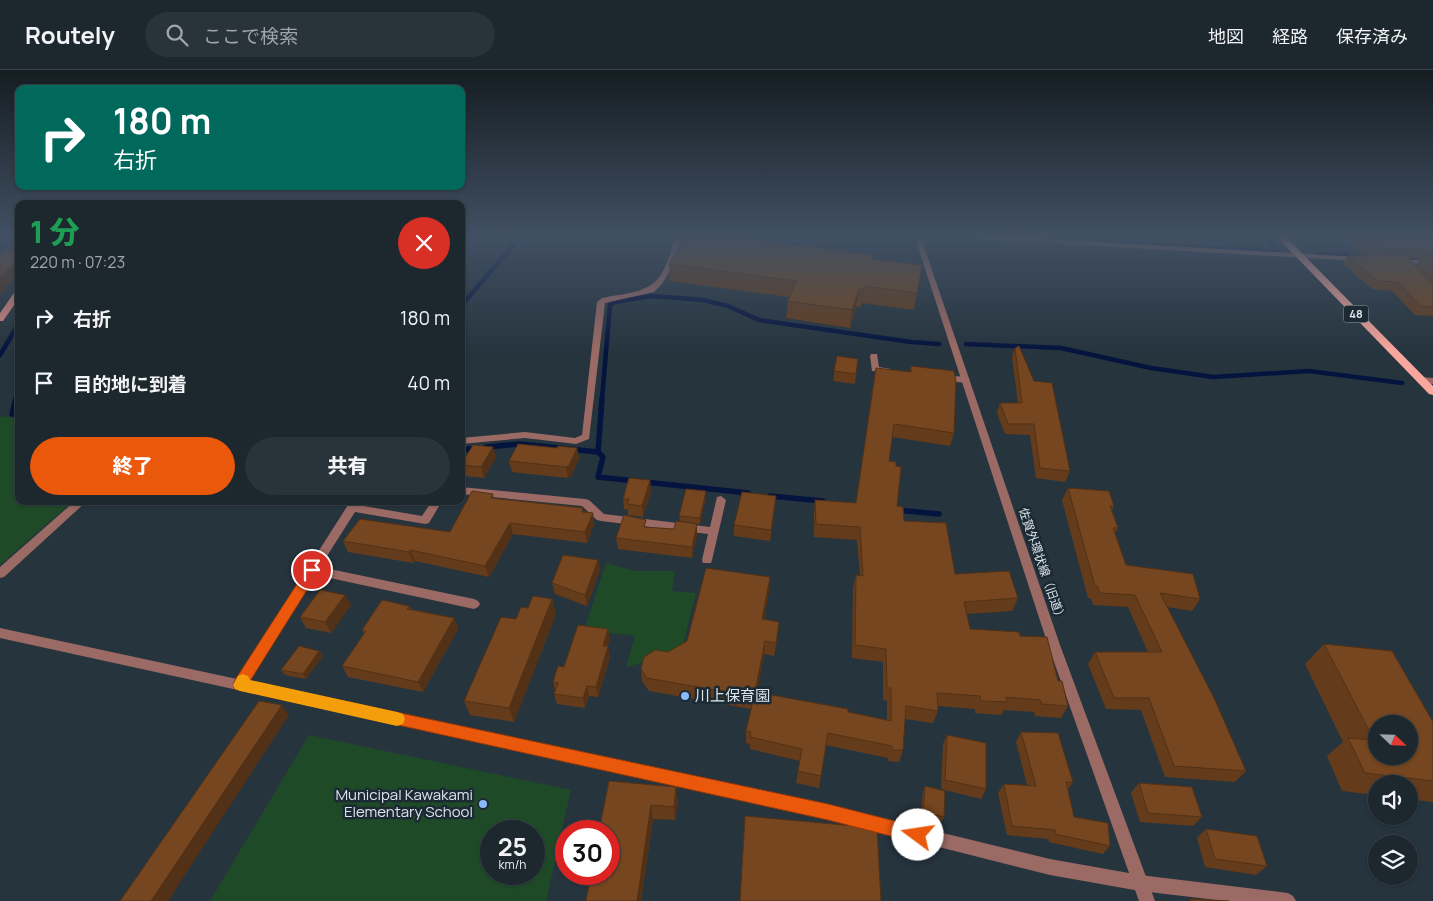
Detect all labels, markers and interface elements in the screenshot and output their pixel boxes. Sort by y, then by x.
search box [145,12,495,57]
text: Routely [25,18,115,51]
icon: search [163,21,191,49]
text: ここで検索 [203,23,298,49]
text: 地図 [1208,24,1244,48]
text: 経路 [1272,24,1308,48]
text: 保存済み [1336,24,1408,48]
text: 180 m [113,97,211,145]
icon: right [30,105,95,170]
text: 右折 [113,145,157,175]
text: 1 分 [30,211,80,252]
button: close [398,217,450,269]
text: 220 m · 07:23 [30,251,125,273]
icon: right [30,304,58,332]
text: 180 m [400,305,450,331]
road number: 48 [1344,305,1368,322]
text: 右折 [73,306,111,332]
icon: arrive [30,369,58,397]
text: 40 m [407,370,450,396]
text: 目的地に到着 [73,371,187,397]
button: 終了 [30,437,235,495]
button: 共有 [245,437,450,495]
street label: 佐賀外環状線（旧道） [1015,505,1070,624]
pin [291,549,333,591]
icon: arrive [298,556,326,584]
place label: 川上保育園 [695,685,770,706]
marker: 川上保育園 [679,690,691,702]
north arrow [1368,715,1418,765]
map controls [1368,715,1418,885]
button: sound [1368,775,1418,825]
place label: Municipal Kawakami Elementary School [335,784,473,822]
marker: Municipal Kawakami Elementary School [477,798,489,810]
position arrow [891,808,943,860]
speed limit sign: 30 [555,820,620,885]
text: 25 [498,829,527,864]
button: layers [1368,835,1418,885]
text: km/h [499,856,526,873]

